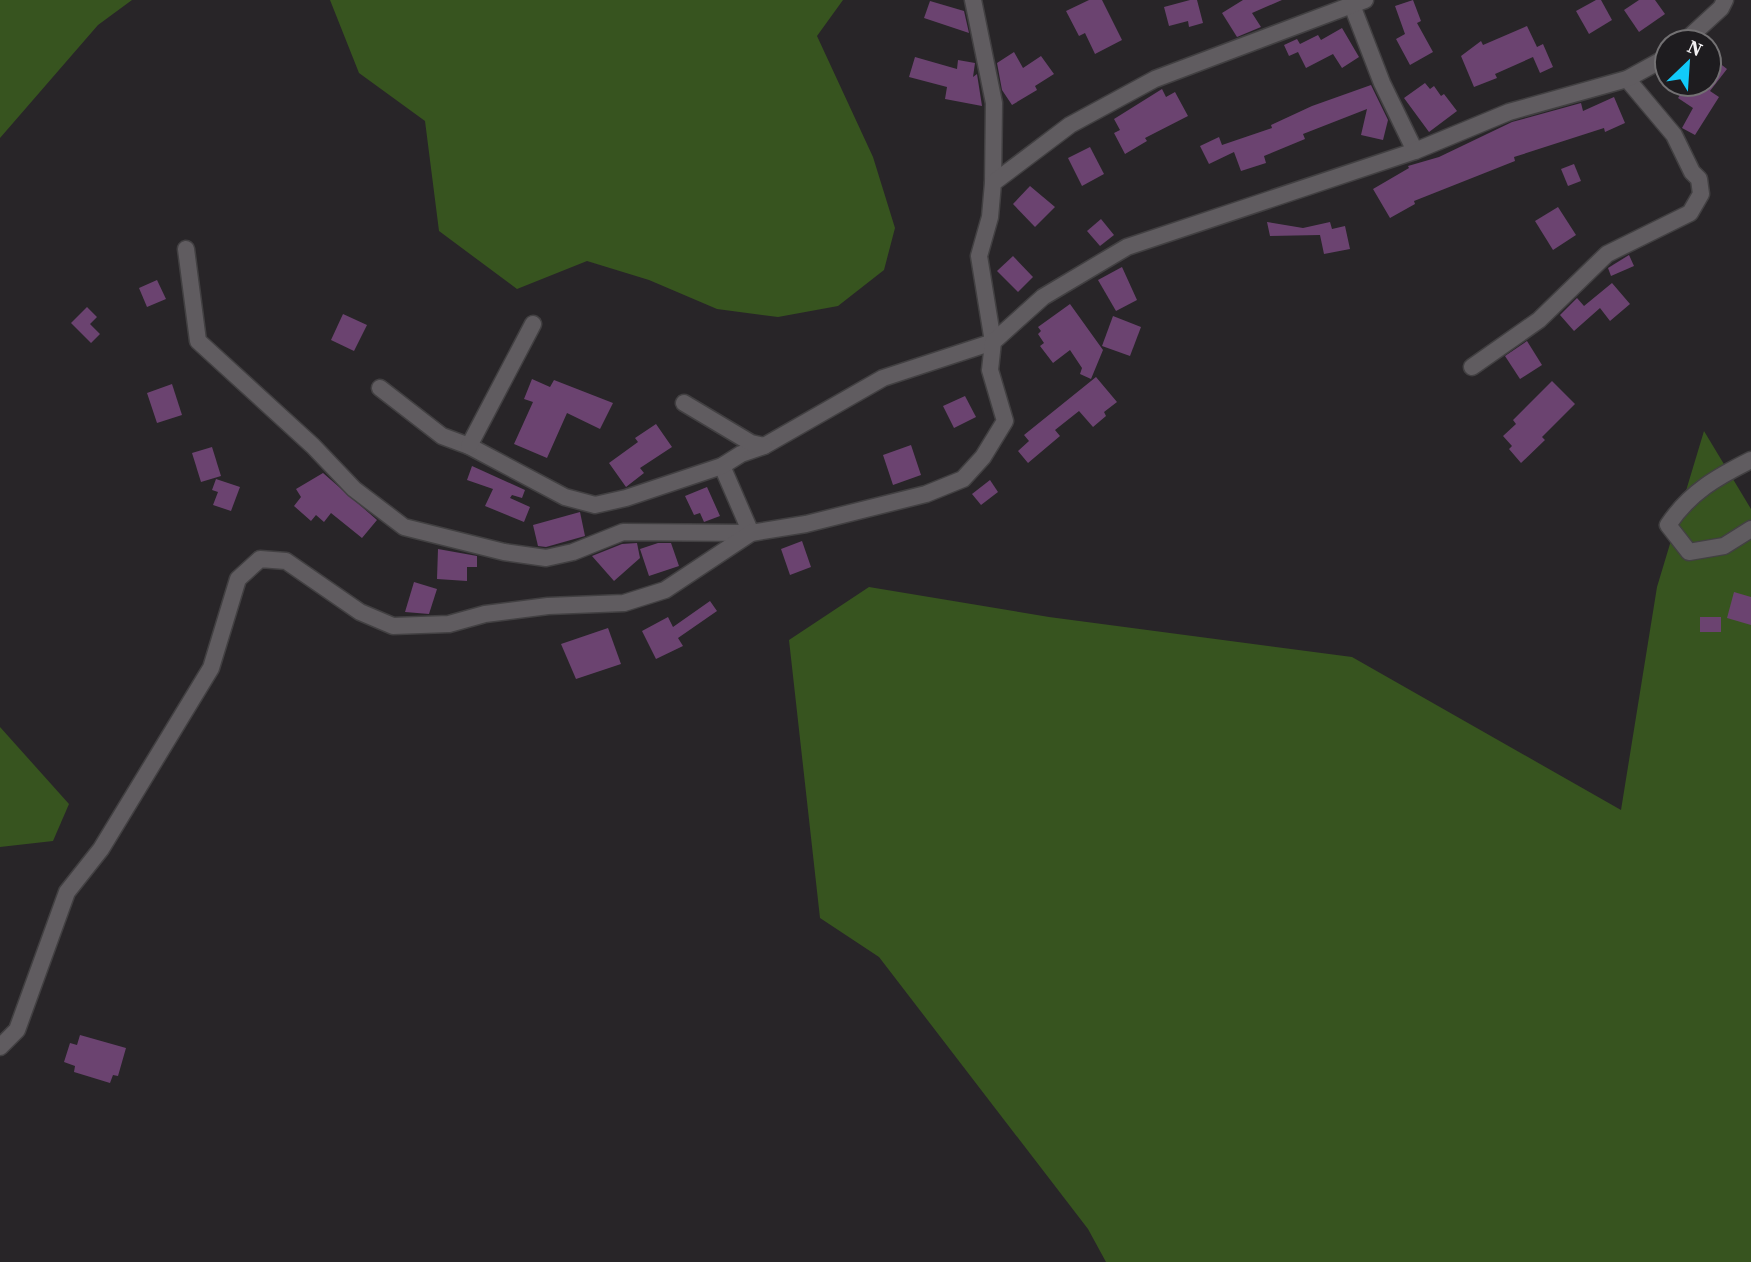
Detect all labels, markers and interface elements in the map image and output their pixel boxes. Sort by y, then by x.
north arrow [1653,28,1723,98]
text: N [1683,33,1707,62]

